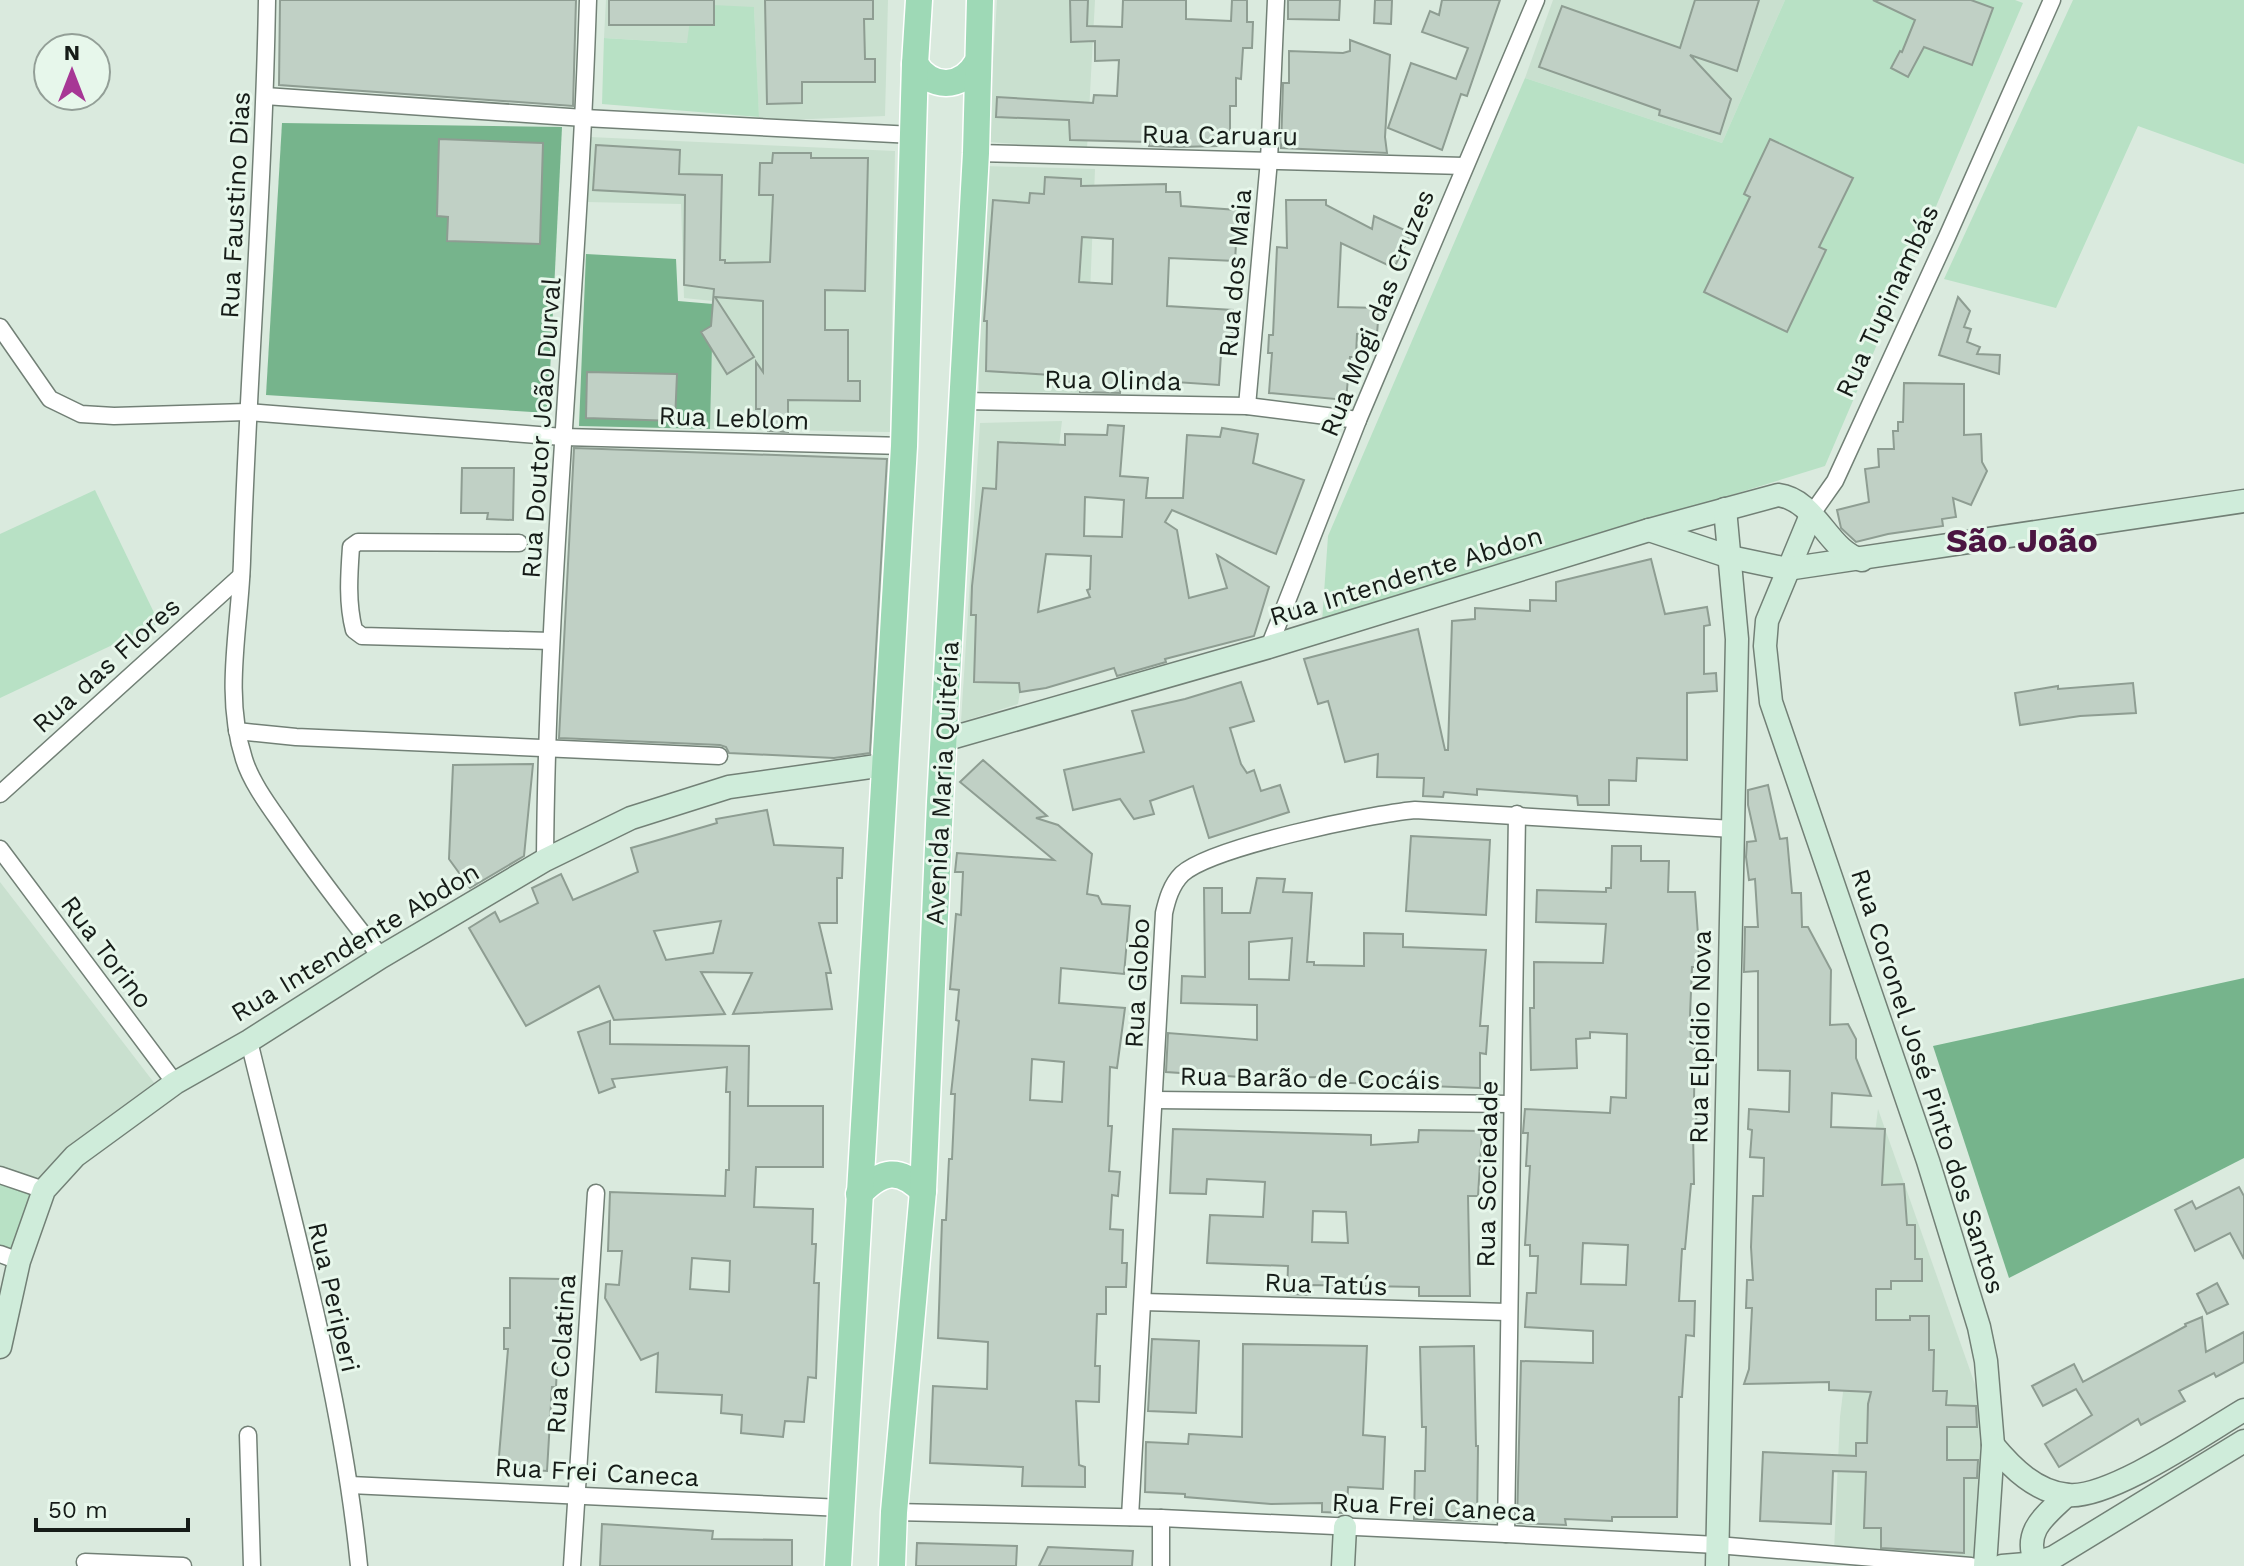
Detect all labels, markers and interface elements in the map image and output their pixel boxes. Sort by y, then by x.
north arrow [32,32,112,112]
text: N [64,40,80,65]
street label: Rua Faustino Dias [214,91,256,319]
street label: Rua Caruaru [1141,119,1299,151]
street label: Rua Mogi das Cruzes [1314,185,1440,441]
street label: Rua dos Maia [1213,187,1257,358]
street label: Rua Tupinambás [1829,200,1945,402]
street label: Rua Doutor João Durval [516,276,566,580]
street label: Rua Olinda [1044,364,1182,396]
street label: Rua Leblom [658,400,810,436]
street label: Rua Intendente Abdon [1266,520,1546,632]
district label: São João [1946,520,2098,560]
street label: Rua das Flores [26,591,186,739]
street label: Avenida Maria Quitéria [920,640,964,926]
street label: Rua Intendente Abdon [226,856,484,1028]
street label: Rua Coronel José Pinto dos Santos [1845,865,2011,1297]
street label: Rua Torino [55,890,159,1014]
street label: Rua Globo [1119,917,1155,1049]
street label: Rua Elpídio Nova [1683,930,1717,1144]
street label: Rua Barão de Cocáis [1179,1061,1441,1095]
street label: Rua Sociedade [1470,1080,1504,1268]
street label: Rua Periperi [302,1219,366,1375]
street label: Rua Tatús [1264,1267,1388,1301]
street label: Rua Colatina [540,1273,582,1435]
street label: Rua Frei Caneca [494,1452,700,1492]
scale bar [36,1482,188,1532]
street label: Rua Frei Caneca [1331,1487,1537,1527]
text: 50 m [48,1496,108,1524]

